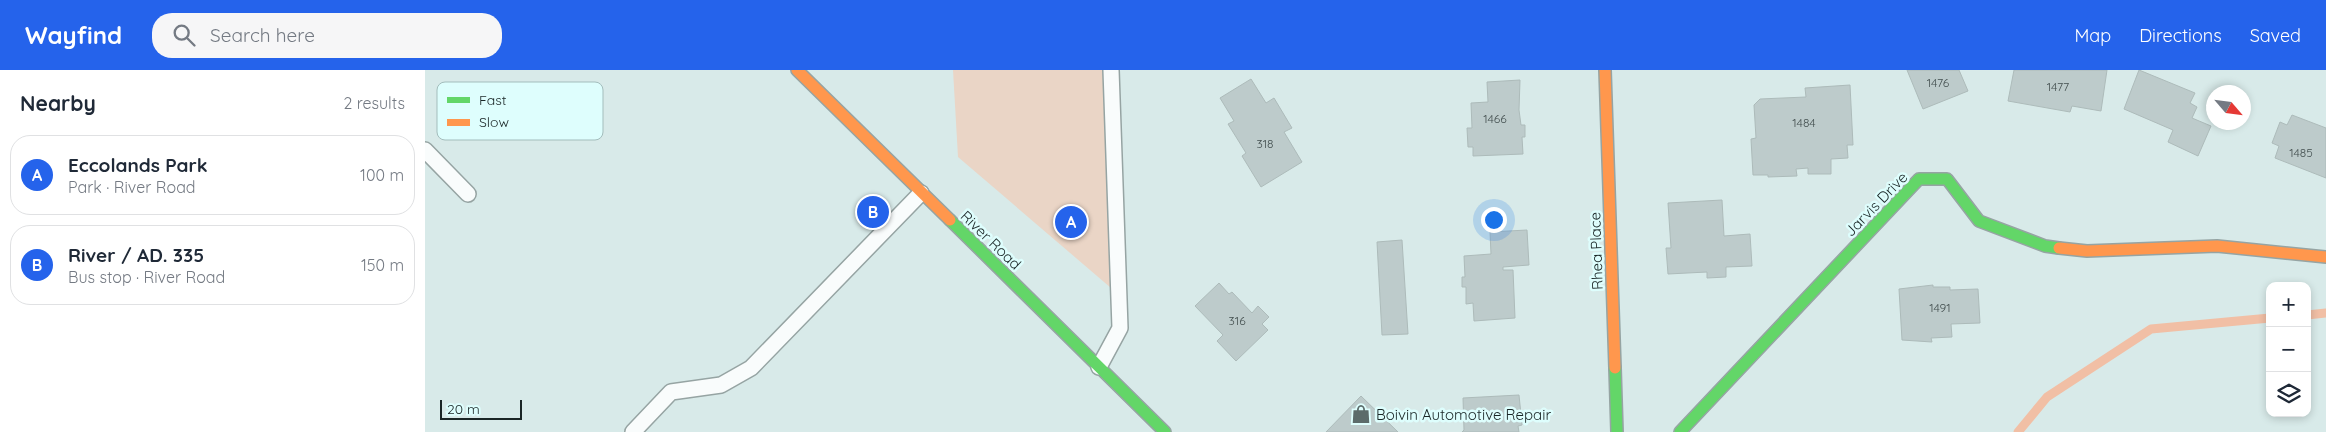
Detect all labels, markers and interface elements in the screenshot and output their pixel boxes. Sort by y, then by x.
search box [152,13,502,58]
text: Wayfind [25,20,122,50]
icon: search [170,21,198,49]
text: Search here [210,23,315,47]
text: Map [2074,24,2111,47]
text: Directions [2139,24,2222,47]
text: Saved [2250,24,2301,47]
house number: 1476 [1927,75,1950,90]
house number: 1477 [2047,79,2069,94]
legend [437,82,603,140]
north arrow [2206,85,2251,130]
text: Nearby [20,90,96,116]
text: Fast [479,91,507,109]
text: 2 results [343,93,405,113]
house number: 1466 [1483,111,1507,126]
text: Slow [479,113,509,131]
house number: 1484 [1792,115,1816,130]
house number: 318 [1256,136,1274,151]
house number: 1485 [2289,145,2313,160]
text: Eccolands Park [68,153,208,177]
text: A [32,165,42,185]
text: 100 m [360,165,404,185]
street label: Jarvis Drive [1840,168,1912,240]
text: Park · River Road [68,177,196,197]
pin: B [857,193,889,231]
pin: A [1055,203,1087,241]
street label: River Road [957,207,1025,273]
your location [1481,207,1507,233]
street label: Rhea Place [1585,212,1607,290]
text: River / AD. 335 [68,243,204,267]
text: B [32,255,42,275]
text: 150 m [361,255,404,275]
text: Bus stop · River Road [68,267,225,287]
map controls [2266,282,2311,417]
button: + [2266,282,2311,327]
house number: 1491 [1929,300,1951,315]
house number: 316 [1228,313,1246,328]
button: − [2266,327,2311,372]
button: layers [2266,372,2311,417]
scale bar [440,397,523,420]
text: 20 m [447,400,480,418]
shop icon: Boivin Automotive Repair [1350,403,1372,425]
place label: Boivin Automotive Repair [1376,405,1551,424]

